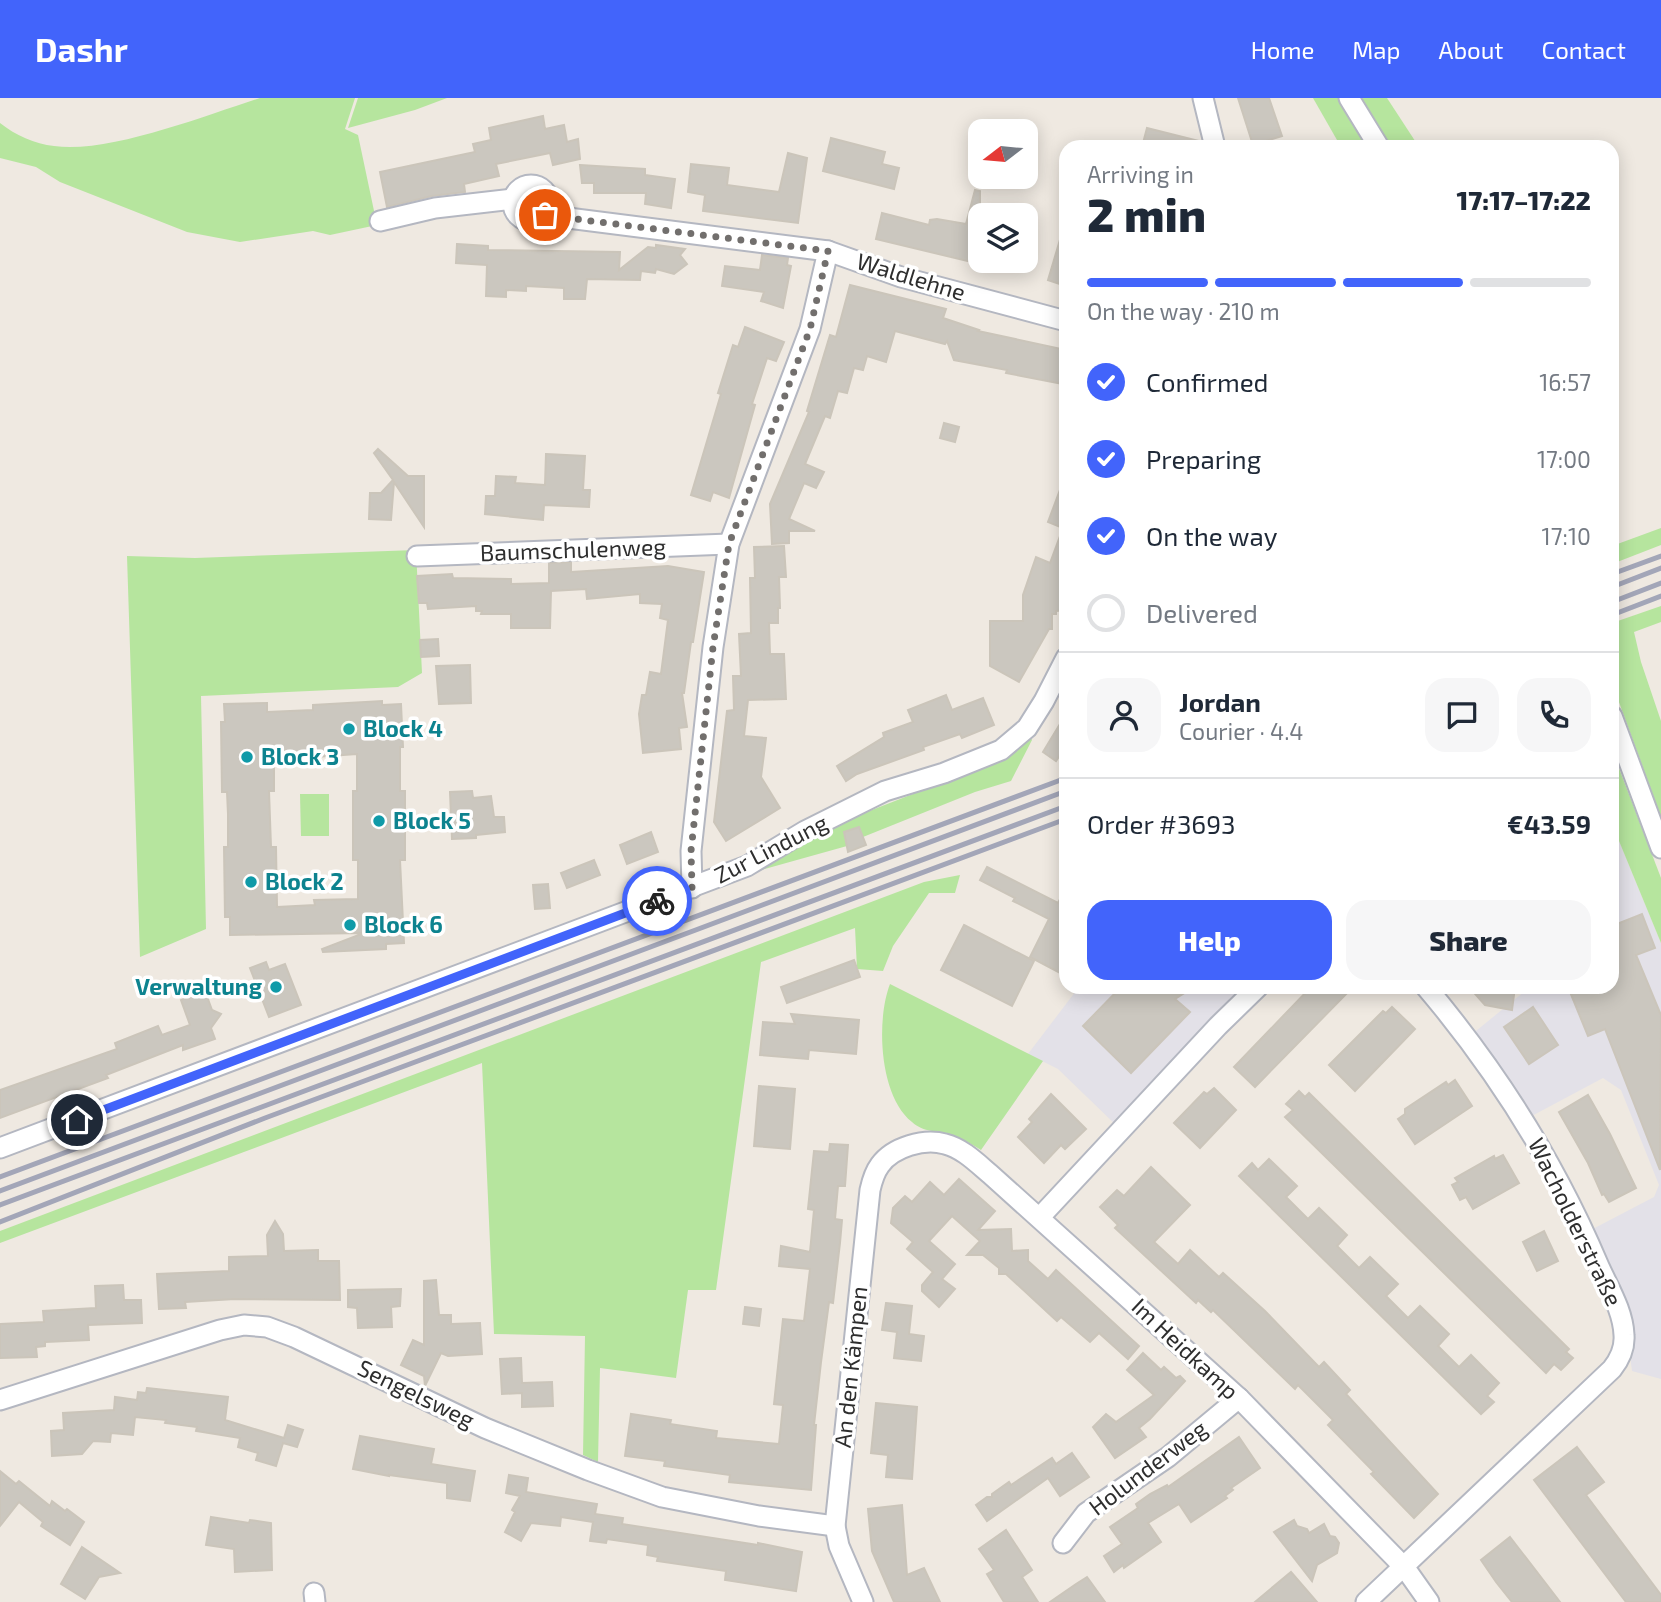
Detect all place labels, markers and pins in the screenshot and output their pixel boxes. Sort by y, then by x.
pin [515,185,575,245]
place label: Block 4 [363,714,443,742]
marker: Block 4 [341,721,357,737]
place label: Block 3 [261,742,339,770]
marker: Block 3 [239,749,255,765]
place label: Block 5 [393,806,471,834]
marker: Block 5 [371,813,387,829]
place label: Block 2 [265,867,344,895]
marker: Block 2 [243,874,259,890]
place label: Block 6 [364,910,443,938]
marker: Block 6 [342,917,358,933]
place label: Verwaltung [135,972,263,1000]
marker: Verwaltung [268,979,284,995]
pin [47,1090,107,1150]

